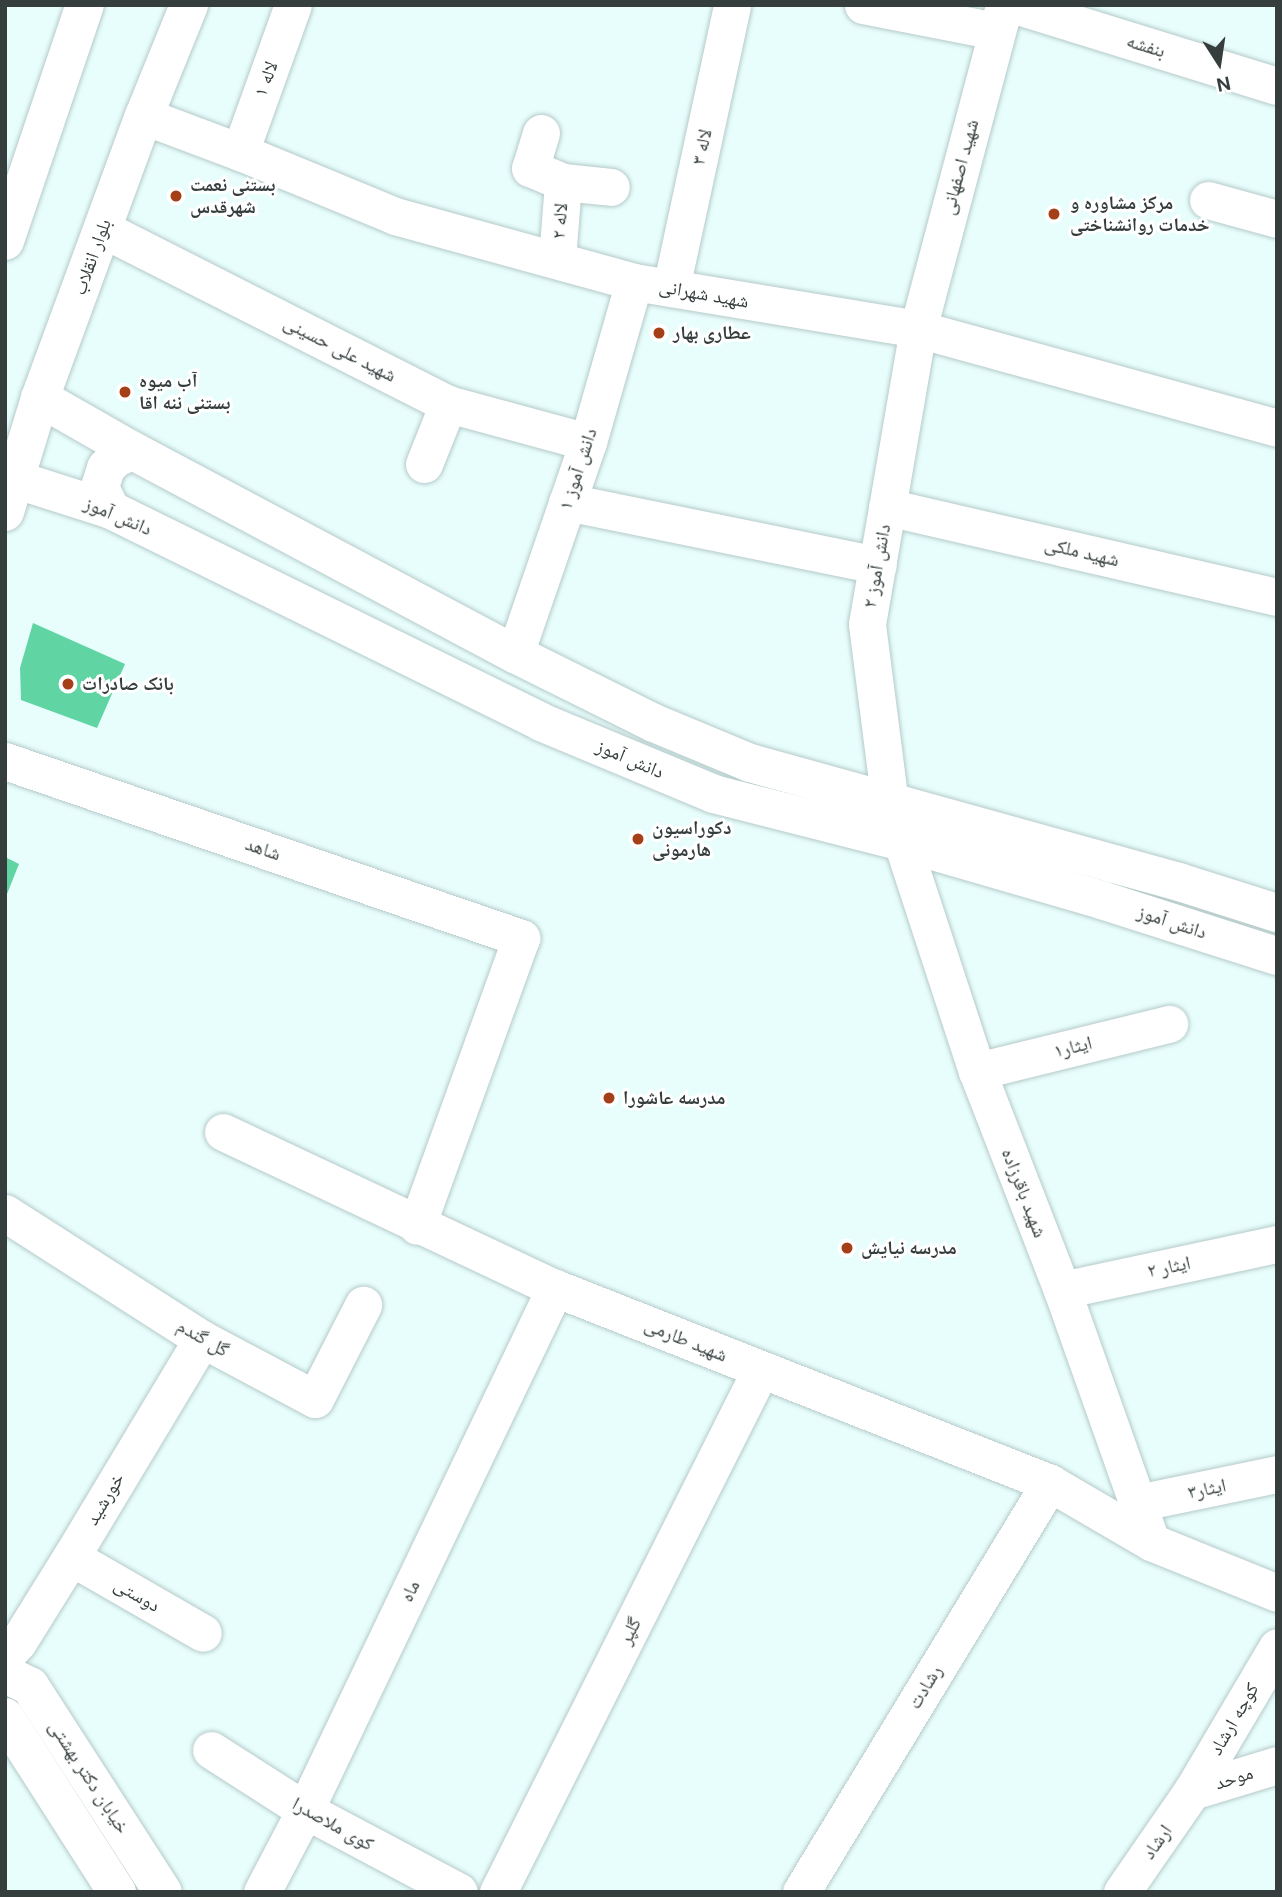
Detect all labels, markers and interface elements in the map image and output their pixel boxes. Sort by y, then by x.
north arrow [1184,28,1254,98]
street label: بنفشه [1124,29,1168,63]
street label: لاله ۱ [249,58,283,100]
text: N [1214,70,1233,98]
street label: شهید اصفهانی [936,117,984,217]
street label: لاله ۳ [687,127,717,167]
place label: بستنی نعمت شهرقدس [190,174,276,218]
marker: بستنی نعمت شهرقدس [168,188,184,204]
place label: مرکز مشاوره و خدمات روانشناختی [1070,192,1210,236]
street label: لاله ۲ [547,202,573,240]
marker: مرکز مشاوره و خدمات روانشناختی [1044,204,1064,224]
street label: بلوار انقلاب [68,216,116,298]
street label: شهید شهرانی [657,275,751,313]
street label: شهید علی حسینی [280,311,400,387]
place label: عطاری بهار [673,322,751,344]
marker: عطاری بهار [651,325,667,341]
place label: آب میوه بستنی ننه اقا [139,370,231,414]
marker: آب میوه بستنی ننه اقا [117,384,133,400]
street label: دانش آموز ۱ [554,425,602,513]
street label: دانش آموز [81,492,155,540]
street label: دانش آموز ۲ [858,522,896,610]
street label: شهید ملکی [1043,532,1121,572]
place label: بانک صادرات [82,673,174,695]
marker: بانک صادرات [60,676,76,692]
street label: دانش آموز [593,735,667,783]
place label: دکوراسیون هارمونی [652,817,731,861]
marker: دکوراسیون هارمونی [630,831,646,847]
street label: شاهد [242,832,284,866]
street label: دانش آموز [1135,900,1209,944]
street label: ایثار۱ [1052,1031,1094,1063]
place label: مدرسه عاشورا [623,1087,725,1109]
marker: مدرسه عاشورا [601,1090,617,1106]
street label: شهید باقرزاده [997,1145,1051,1241]
place label: مدرسه نیایش [861,1237,957,1259]
marker: مدرسه نیایش [839,1240,855,1256]
street label: ایثار ۲ [1145,1251,1193,1283]
street label: شهید طارمی [641,1313,731,1367]
street label: گل گندم [173,1314,233,1362]
street label: خورشید [81,1469,129,1529]
street label: ایثار۳ [1186,1474,1228,1504]
street label: دوستی [110,1573,164,1617]
street label: ماه [395,1576,425,1606]
street label: گلپر [614,1614,646,1648]
street label: رشادت [903,1661,947,1713]
street label: کوچه ارشاد [1204,1679,1264,1759]
street label: خیابان دکتر بهشتی [44,1716,134,1838]
street label: موحد [1212,1761,1256,1795]
street label: کوی ملاصدرا [288,1792,378,1856]
street label: ارشاد [1137,1820,1177,1864]

